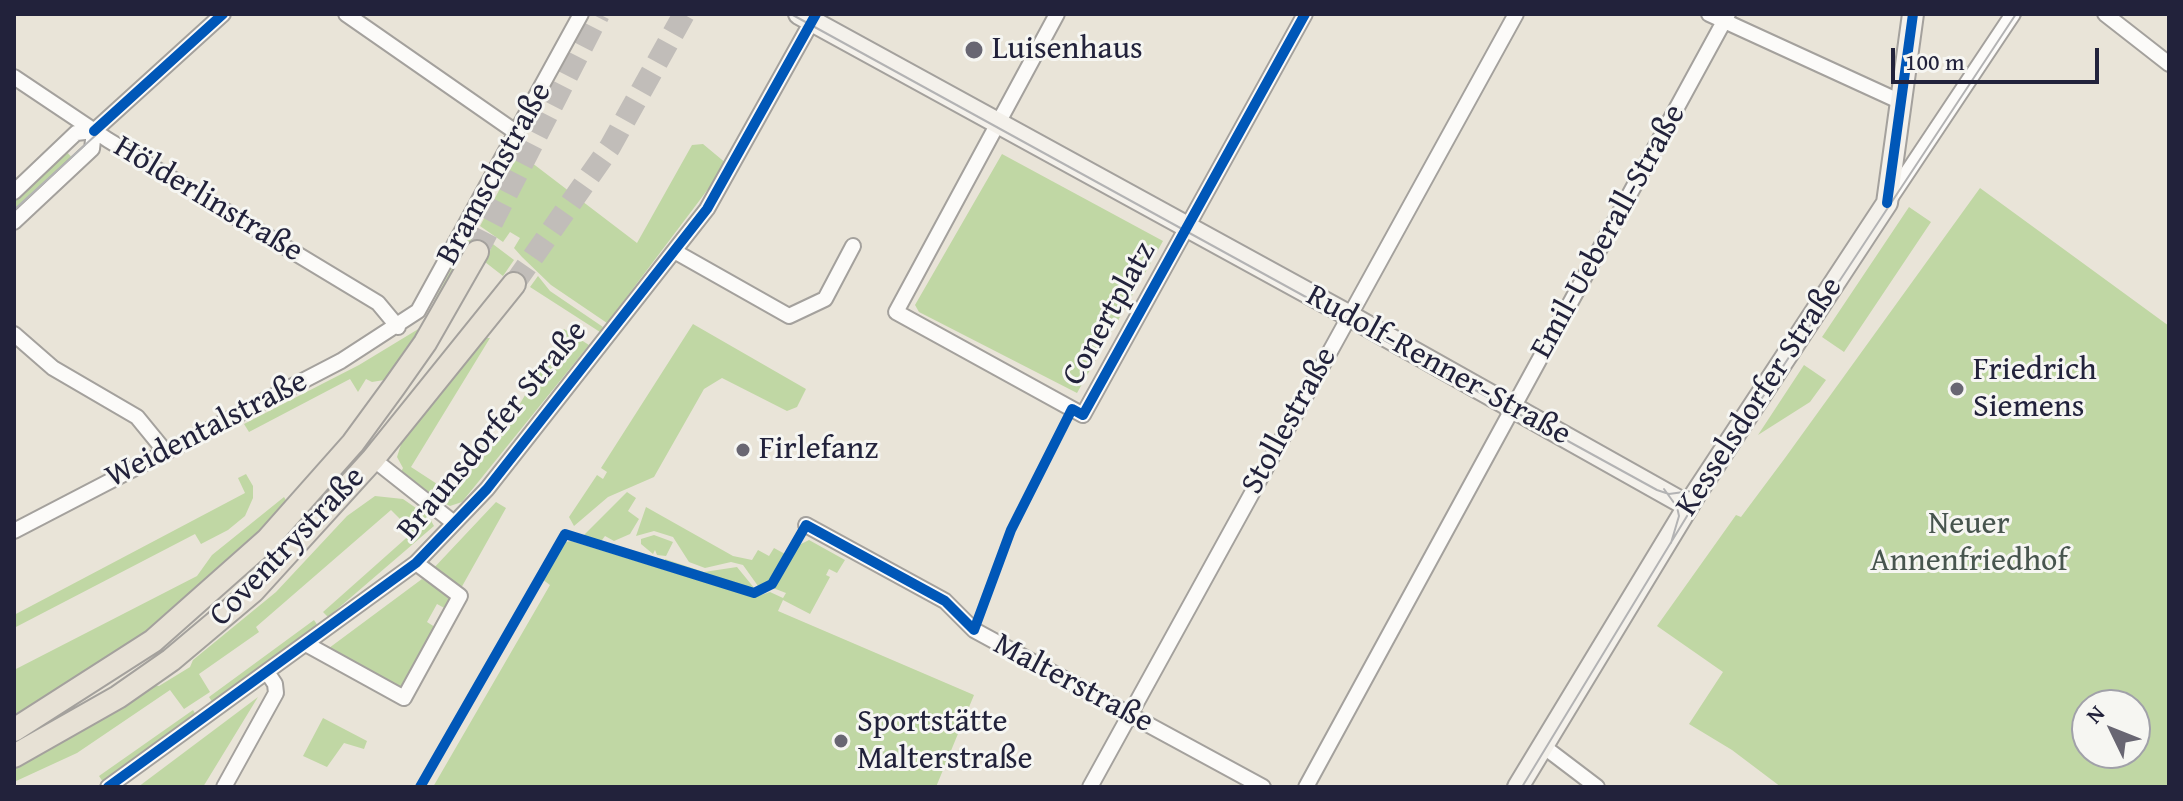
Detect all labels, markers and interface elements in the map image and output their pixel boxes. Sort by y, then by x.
place label: Luisenhaus [992,31,1143,69]
scale bar [1895,32,2103,82]
marker: Luisenhaus [963,39,985,61]
text: 100 m [1905,44,1965,79]
street label: Bramschstraße [429,76,561,272]
street label: Emil-Ueberall-Straße [1523,98,1695,366]
street label: Hölderlinstraße [107,129,309,271]
street label: Conertplatz [1055,236,1165,392]
street label: Kesselsdorfer Straße [1668,270,1852,524]
street label: Rudolf-Renner-Straße [1299,277,1577,455]
street label: Braunsdorfer Straße [390,313,596,549]
street label: Stollestraße [1234,341,1346,501]
place label: Friedrich Siemens [1973,352,2097,427]
street label: Weidentalstraße [100,363,314,497]
marker: Friedrich Siemens [1948,380,1966,398]
place label: Firlefanz [759,431,878,469]
marker: Firlefanz [734,441,752,459]
street label: Coventrystraße [202,459,374,635]
park label: Neuer Annenfriedhof [1870,506,2068,581]
street label: Malterstraße [986,626,1160,742]
north arrow [2071,689,2151,769]
text: N [2078,698,2112,730]
place label: Sportstätte Malterstraße [857,704,1033,779]
marker: Sportstätte Malterstraße [832,732,850,750]

